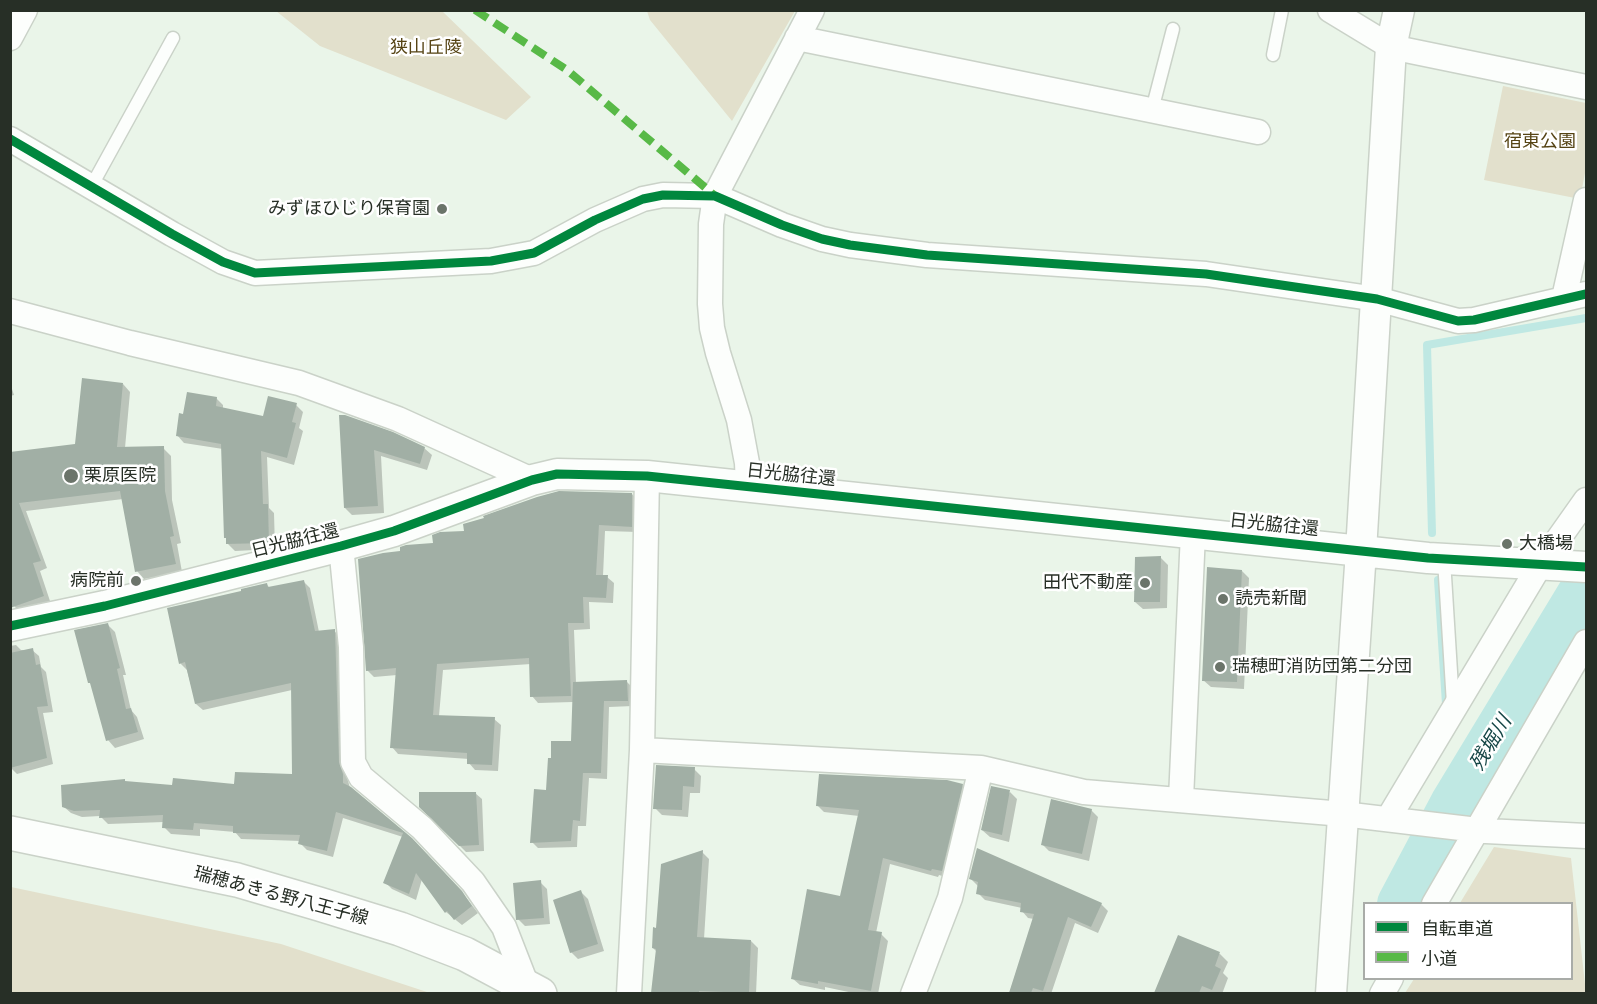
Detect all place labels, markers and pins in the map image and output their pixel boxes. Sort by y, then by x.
place label: みずほひじり保育園 [268,198,430,220]
marker: みずほひじり保育園 [435,202,449,216]
place label: 栗原医院 [84,465,156,487]
marker: 栗原医院 [62,467,80,485]
place label: 大橋場 [1519,533,1573,555]
marker: 大橋場 [1500,537,1514,551]
place label: 病院前 [70,570,124,592]
place label: 田代不動産 [1043,572,1133,594]
marker: 病院前 [129,574,143,588]
marker: 田代不動産 [1138,576,1152,590]
place label: 読売新聞 [1235,588,1307,610]
marker: 読売新聞 [1216,592,1230,606]
place label: 瑞穂町消防団第二分団 [1232,656,1412,678]
marker: 瑞穂町消防団第二分団 [1213,660,1227,674]

